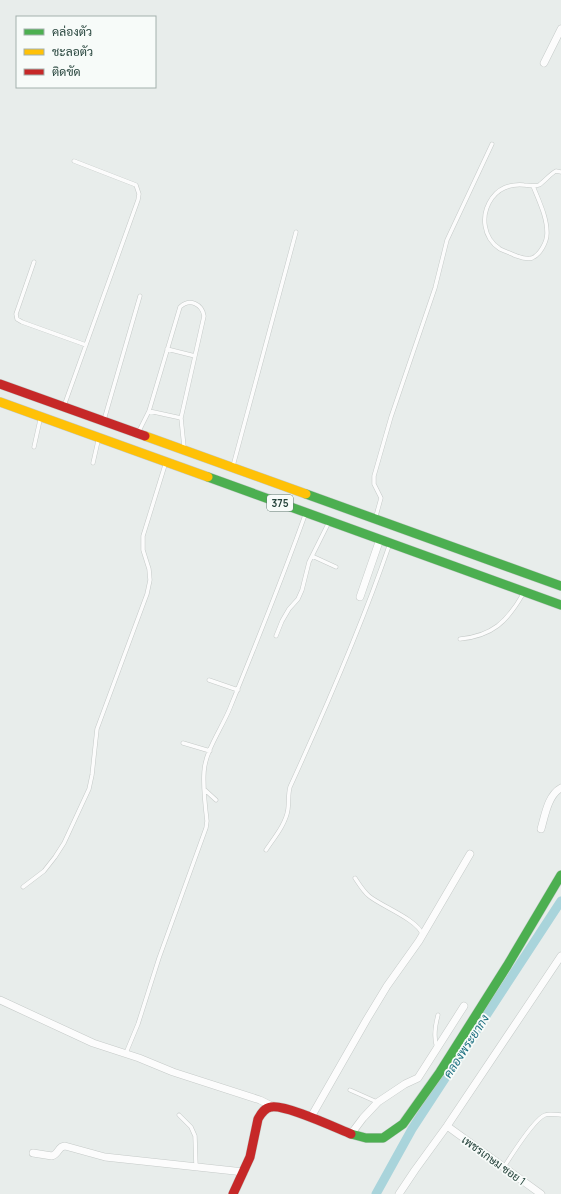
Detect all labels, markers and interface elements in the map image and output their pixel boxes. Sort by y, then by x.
legend [16,16,156,88]
text: คล่องตัว [52,23,92,40]
text: ชะลอตัว [52,43,93,60]
text: ติดขัด [52,63,81,80]
road number: 375 [267,495,293,511]
water label: คลองพระยากง [439,1010,493,1081]
street label: เพชรเกษม ซอย 1 [459,1132,529,1188]

